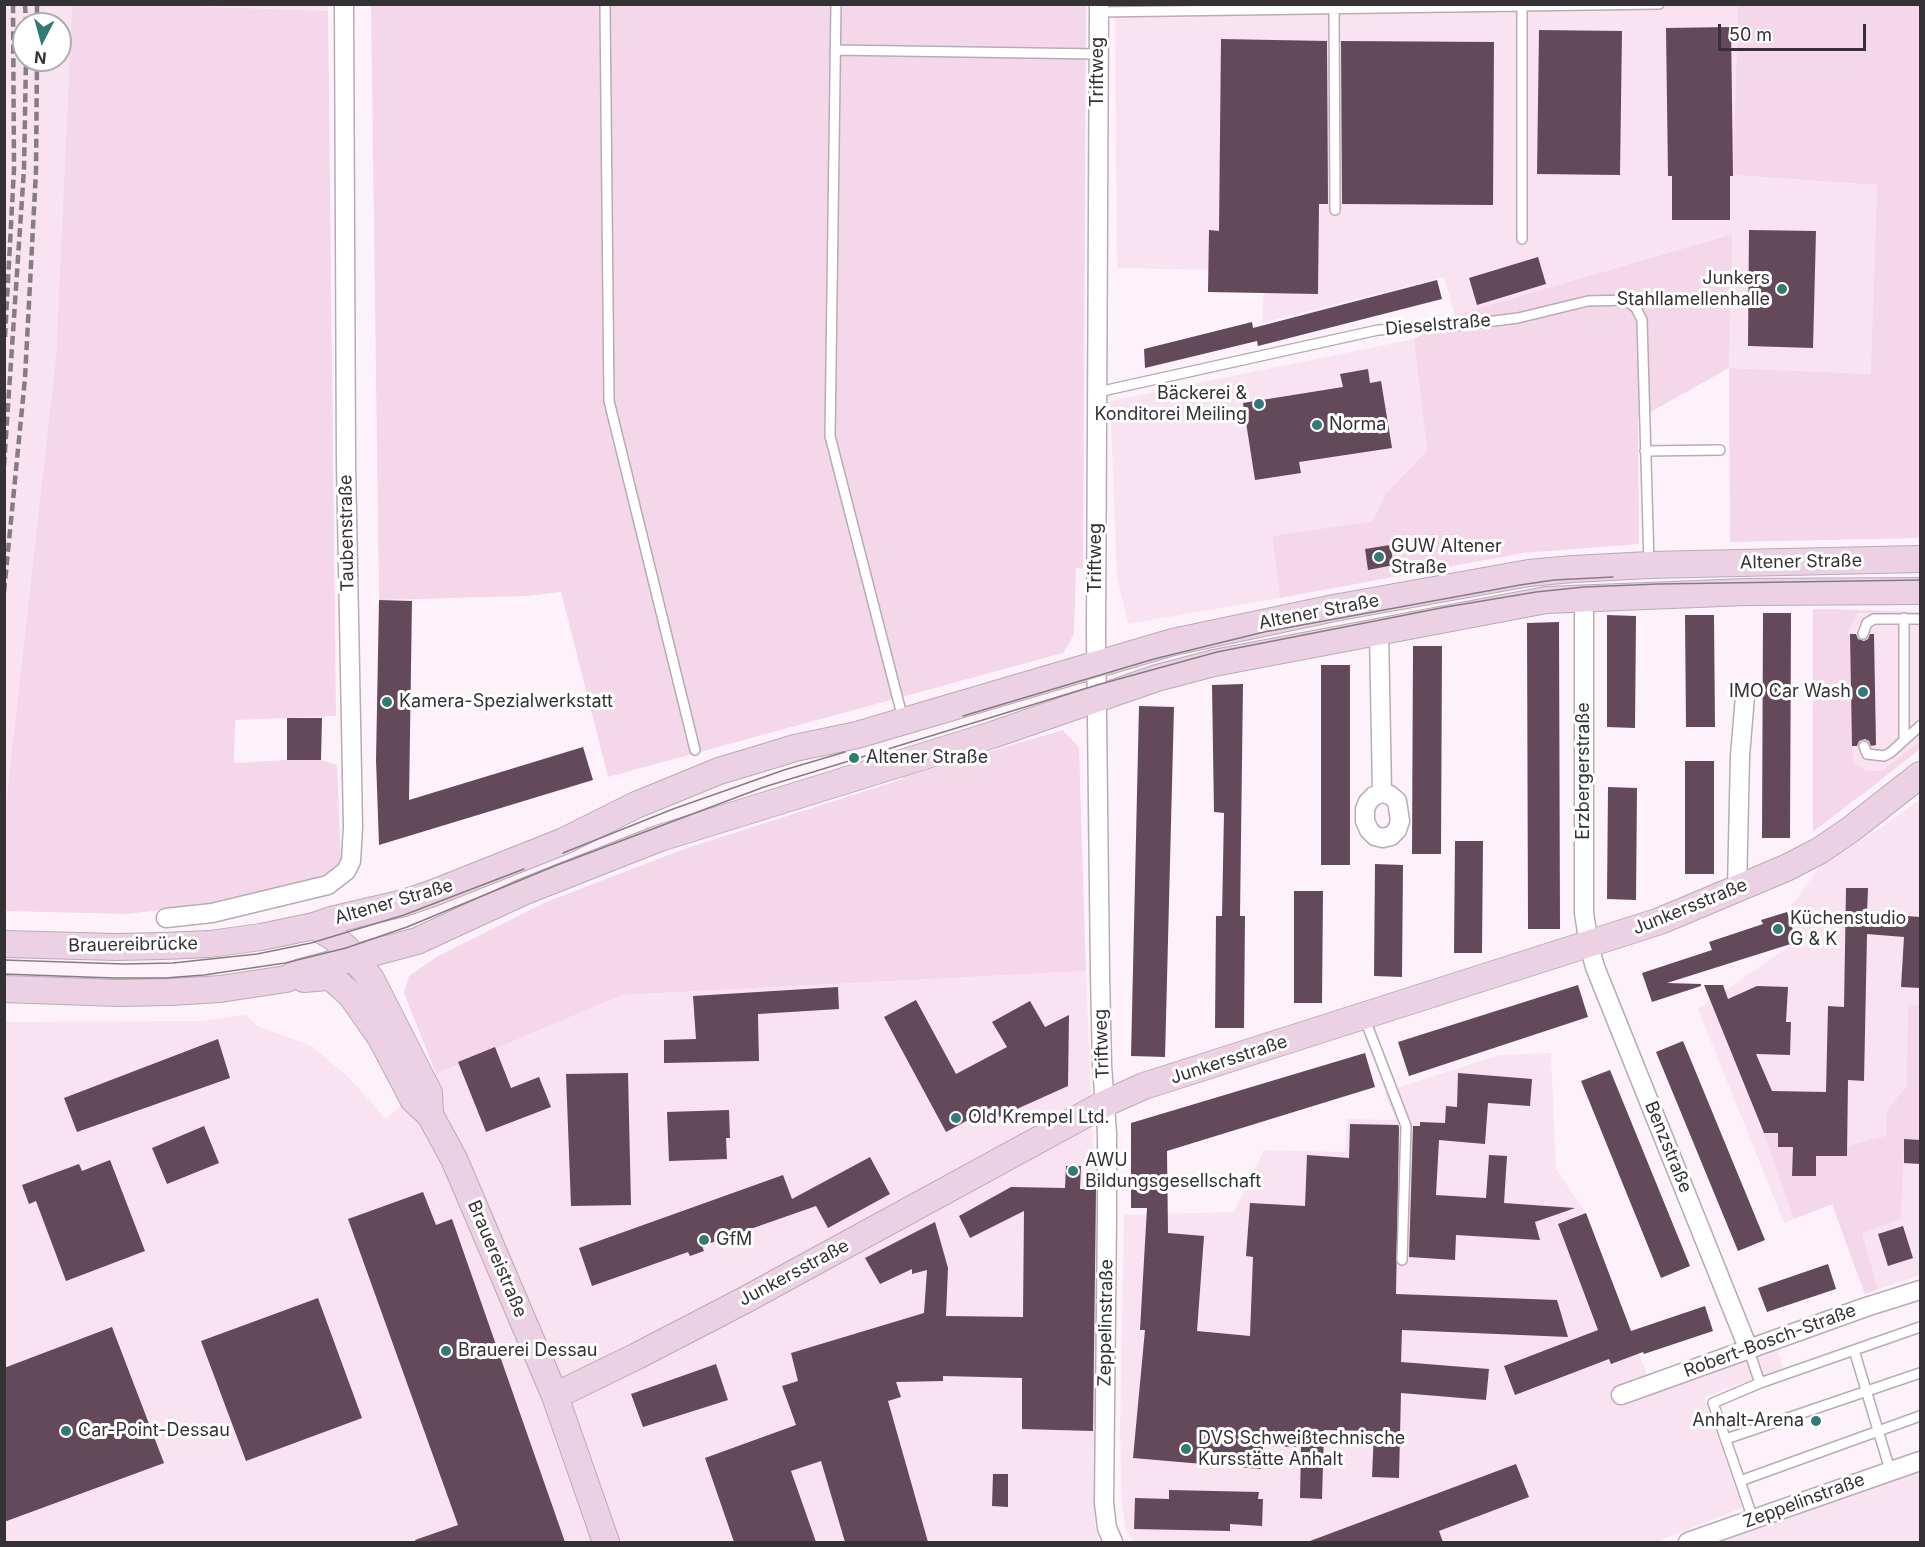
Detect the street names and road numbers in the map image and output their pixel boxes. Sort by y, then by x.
street label: Triftweg [1087,37,1109,107]
street label: Dieselstraße [1384,310,1492,340]
street label: Taubenstraße [335,474,359,592]
street label: Triftweg [1085,523,1107,593]
street label: Altener Straße [1740,550,1862,574]
street label: Altener Straße [1257,590,1381,634]
street label: Erzbergerstraße [1573,702,1595,840]
street label: Junkersstraße [1630,874,1750,940]
street label: Altener Straße [332,875,456,929]
street label: Brauereibrücke [68,933,198,957]
street label: Triftweg [1090,1009,1114,1079]
street label: Junkersstraße [1168,1031,1290,1089]
street label: Benzstraße [1640,1098,1696,1196]
street label: Brauereistraße [463,1197,531,1321]
street label: Junkersstraße [735,1235,853,1311]
street label: Zeppelinstraße [1094,1259,1118,1387]
street label: Robert-Bosch-Straße [1681,1300,1859,1382]
street label: Zeppelinstraße [1740,1469,1868,1533]

